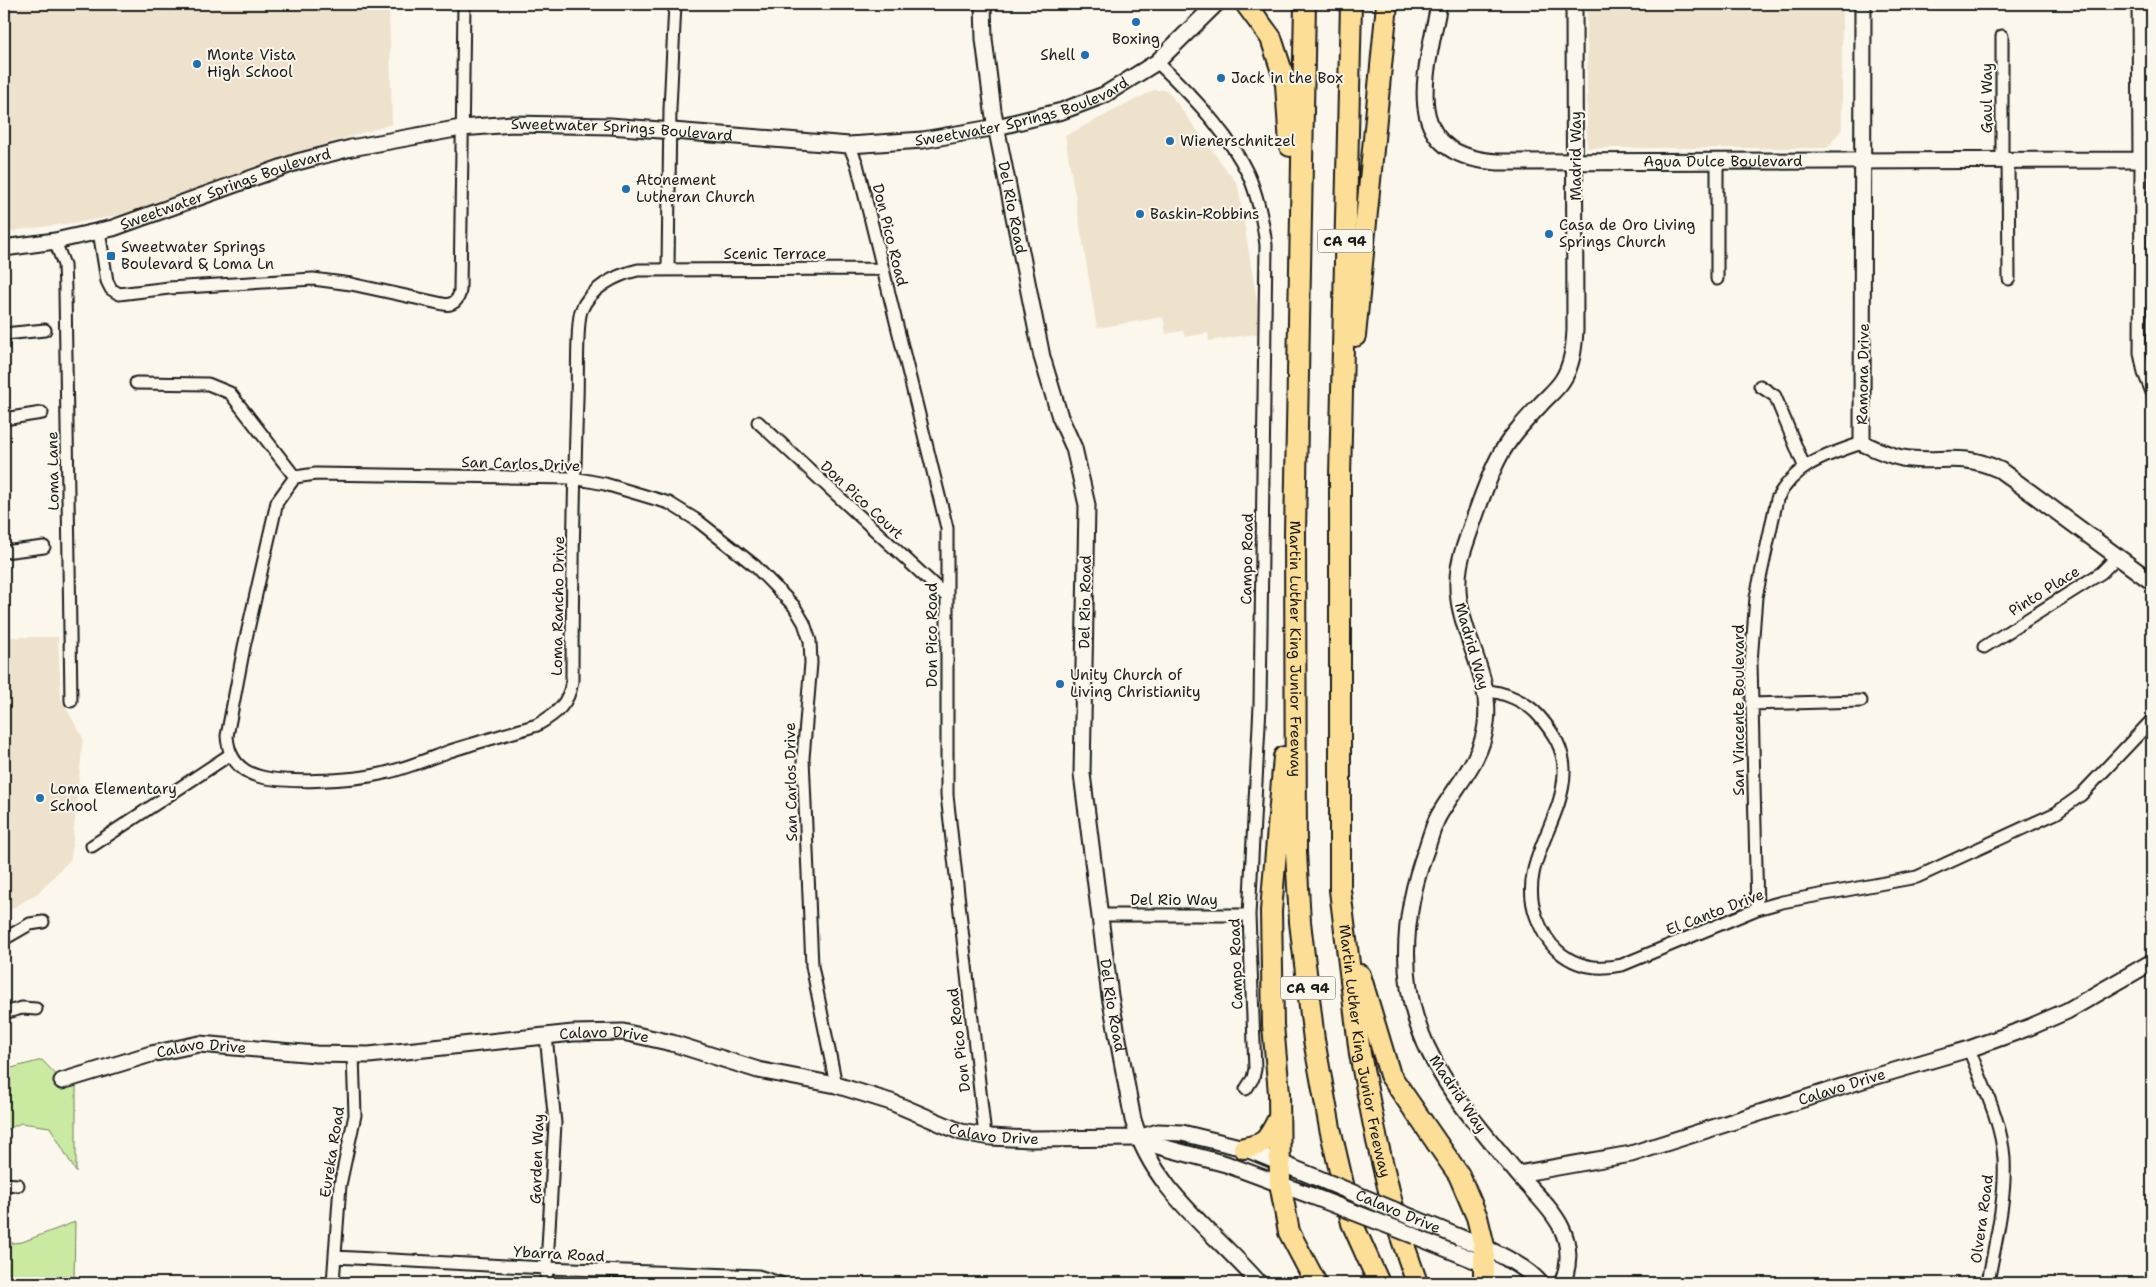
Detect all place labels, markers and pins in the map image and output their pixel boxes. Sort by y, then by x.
marker: Boxing [1130,16,1142,28]
place label: Boxing [1112,29,1160,49]
place label: Monte Vista High School [207,45,297,82]
place label: Shell [1040,45,1075,65]
marker: Shell [1079,49,1091,61]
marker: Monte Vista High School [191,58,203,70]
place label: Jack in the Box [1231,68,1343,88]
marker: Jack in the Box [1215,72,1227,84]
place label: Wienerschnitzel [1180,131,1296,151]
marker: Wienerschnitzel [1164,135,1176,147]
place label: Atonement Lutheran Church [636,170,755,207]
marker: Atonement Lutheran Church [620,183,632,195]
place label: Baskin-Robbins [1150,204,1259,224]
marker: Baskin-Robbins [1134,208,1146,220]
place label: Casa de Oro Living Springs Church [1559,215,1695,252]
marker: Casa de Oro Living Springs Church [1543,228,1555,240]
place label: Sweetwater Springs Boulevard & Loma Ln [121,237,274,274]
marker: Sweetwater Springs Boulevard & Loma Ln [105,250,117,262]
place label: Unity Church of Living Christianity [1070,665,1201,702]
marker: Unity Church of Living Christianity [1054,678,1066,690]
place label: Loma Elementary School [50,779,177,816]
marker: Loma Elementary School [34,792,46,804]

